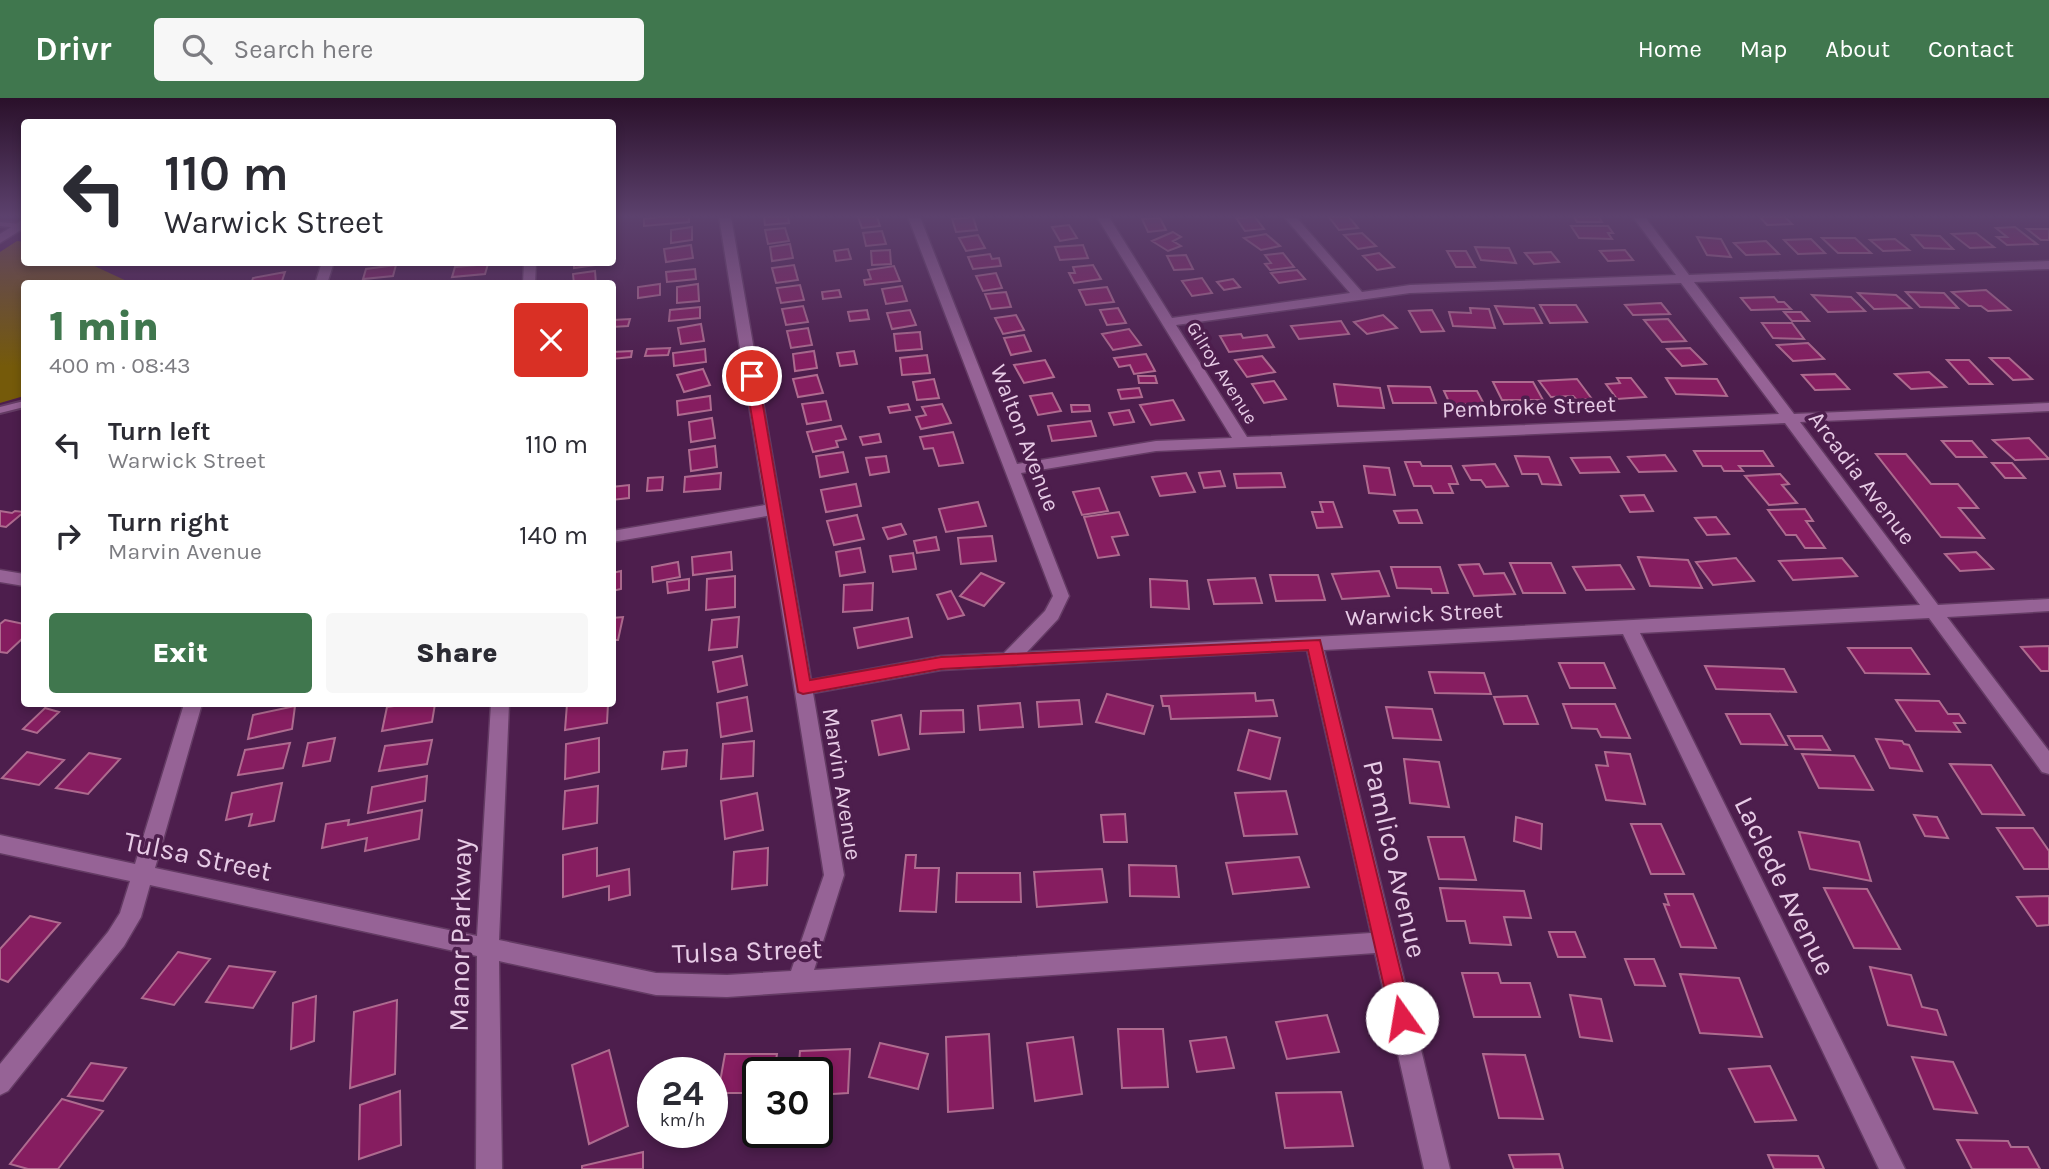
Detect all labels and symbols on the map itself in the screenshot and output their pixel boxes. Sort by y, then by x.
street label: Gilroy Avenue [1182,318,1262,428]
pin [722,346,782,406]
street label: Walton Avenue [985,361,1065,515]
street label: Pembroke Street [1442,390,1617,424]
street label: Arcadia Avenue [1803,406,1921,550]
street label: Warwick Street [1345,596,1504,632]
street label: Marvin Avenue [817,706,867,862]
street label: Pamlico Avenue [1356,757,1434,961]
street label: Laclede Avenue [1727,791,1843,981]
street label: Tulsa Street [121,824,275,888]
street label: Manor Parkway [442,838,478,1032]
street label: Tulsa Street [671,932,823,970]
position arrow [1365,981,1439,1055]
speed limit sign: 30 [742,1057,833,1148]

